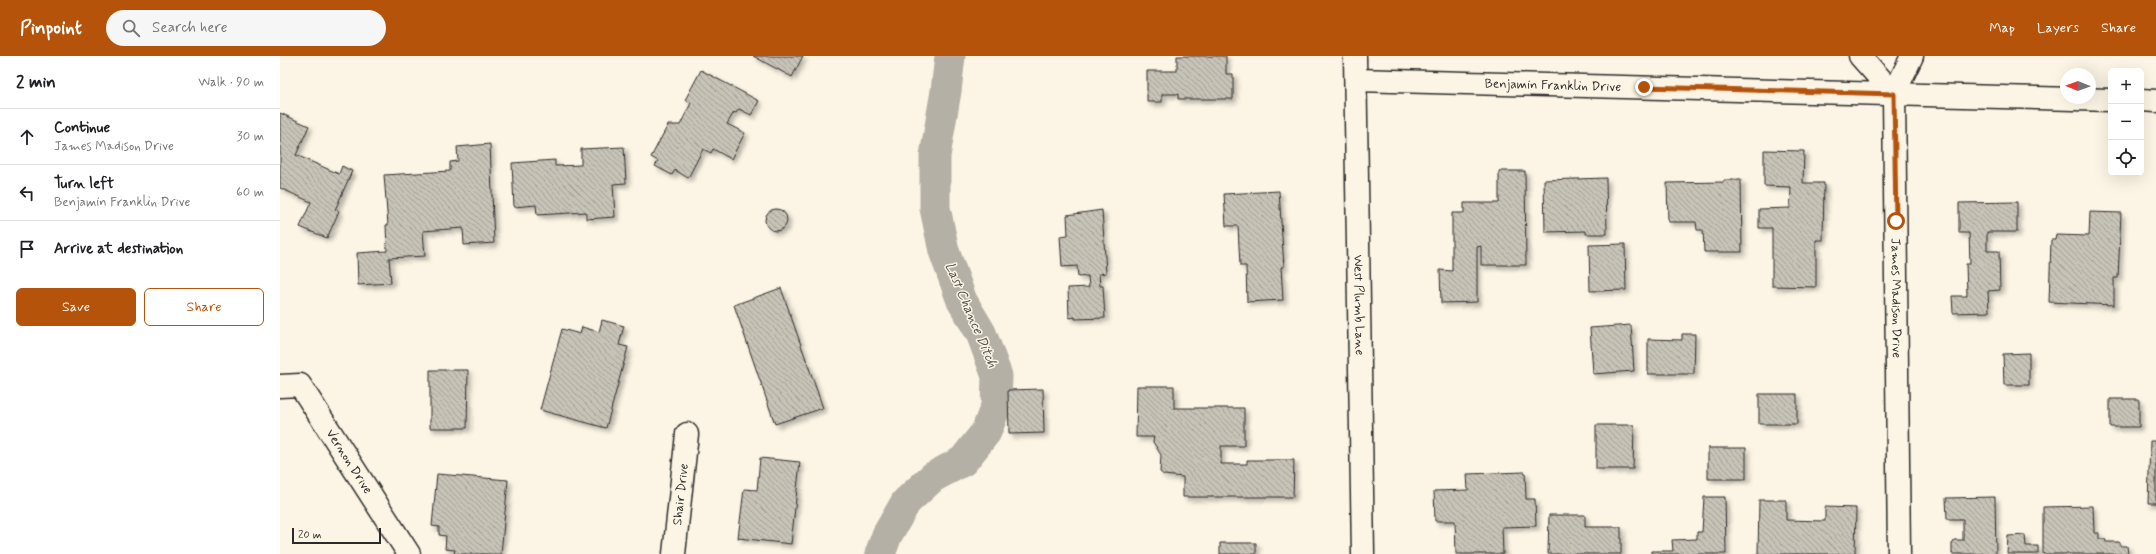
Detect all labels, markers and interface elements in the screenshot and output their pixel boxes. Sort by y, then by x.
search box [106,10,386,46]
text: Pinpoint [20,16,82,41]
icon: search [120,17,142,39]
text: Search here [152,18,228,38]
text: Map [1989,19,2015,37]
text: Layers [2037,19,2079,37]
text: Share [2101,19,2136,37]
north arrow [2060,68,2096,104]
map controls [2108,68,2144,176]
button: + [2108,68,2144,104]
text: 2 min [16,71,56,93]
text: Walk · 90 m [198,74,264,91]
street label: Benjamin Franklin Drive [1485,75,1621,96]
route end [1635,78,1653,96]
button: − [2108,104,2144,140]
text: Continue [54,118,110,138]
icon: ahead [16,126,38,148]
text: 30 m [237,128,264,145]
text: James Madison Drive [54,138,174,155]
button: locate [2108,140,2144,176]
text: Turn left [54,174,114,194]
icon: left [16,182,38,204]
text: 60 m [236,184,264,201]
text: Benjamin Franklin Drive [54,194,190,211]
route start [1887,212,1905,230]
icon: arrive [16,238,38,260]
street label: James Madison Drive [1887,238,1905,358]
text: Arrive at destination [54,239,183,259]
street label: West Plumb Lane [1350,254,1368,356]
water label: Last Chance Ditch [941,260,1001,371]
button: Save [16,288,136,326]
button: Share [144,288,264,326]
street label: Vernon Drive [322,426,377,497]
street label: Shair Drive [669,462,692,526]
scale bar [292,526,381,545]
text: 20 m [298,528,321,542]

